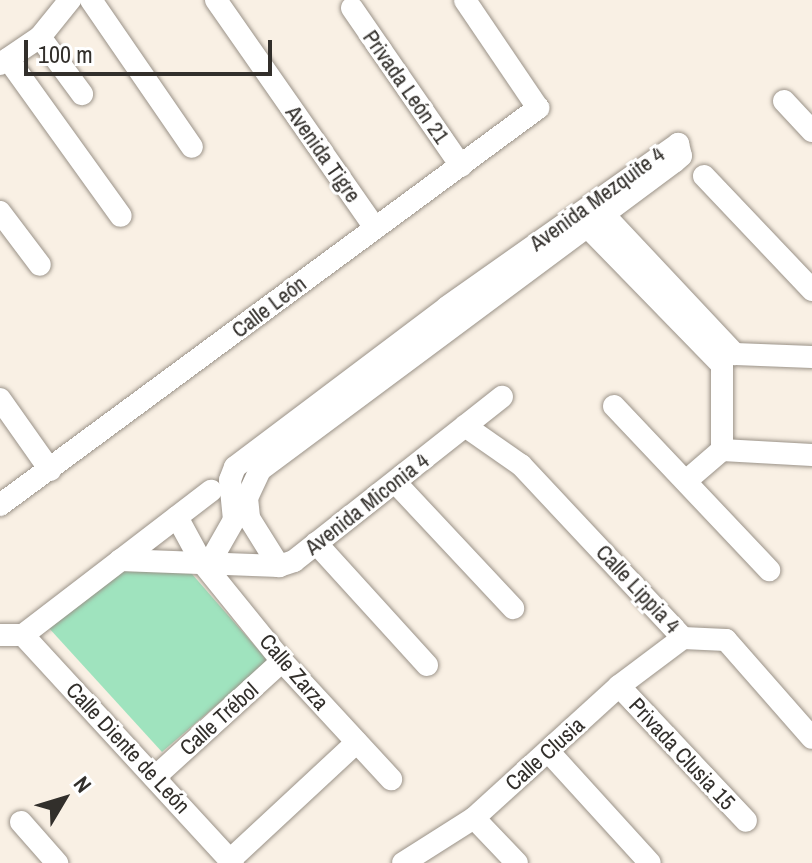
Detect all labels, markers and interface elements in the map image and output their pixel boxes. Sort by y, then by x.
scale bar [28,24,276,74]
street label: Privada León 21 [357,25,455,149]
text: 100 m [38,38,93,70]
street label: Avenida Tigre [280,100,366,208]
street label: Avenida Mezquite 4 [524,141,670,257]
street label: Calle León [227,271,311,343]
street label: Avenida Miconia 4 [300,447,434,561]
street label: Calle Lippia 4 [590,539,686,639]
street label: Calle Zarza [254,629,334,715]
street label: Calle Diente de León [61,677,195,819]
street label: Calle Trébol [174,677,264,761]
street label: Privada Clusia 15 [623,693,741,815]
street label: Calle Clusia [500,712,590,796]
north arrow [24,759,104,839]
text: N [67,770,99,799]

